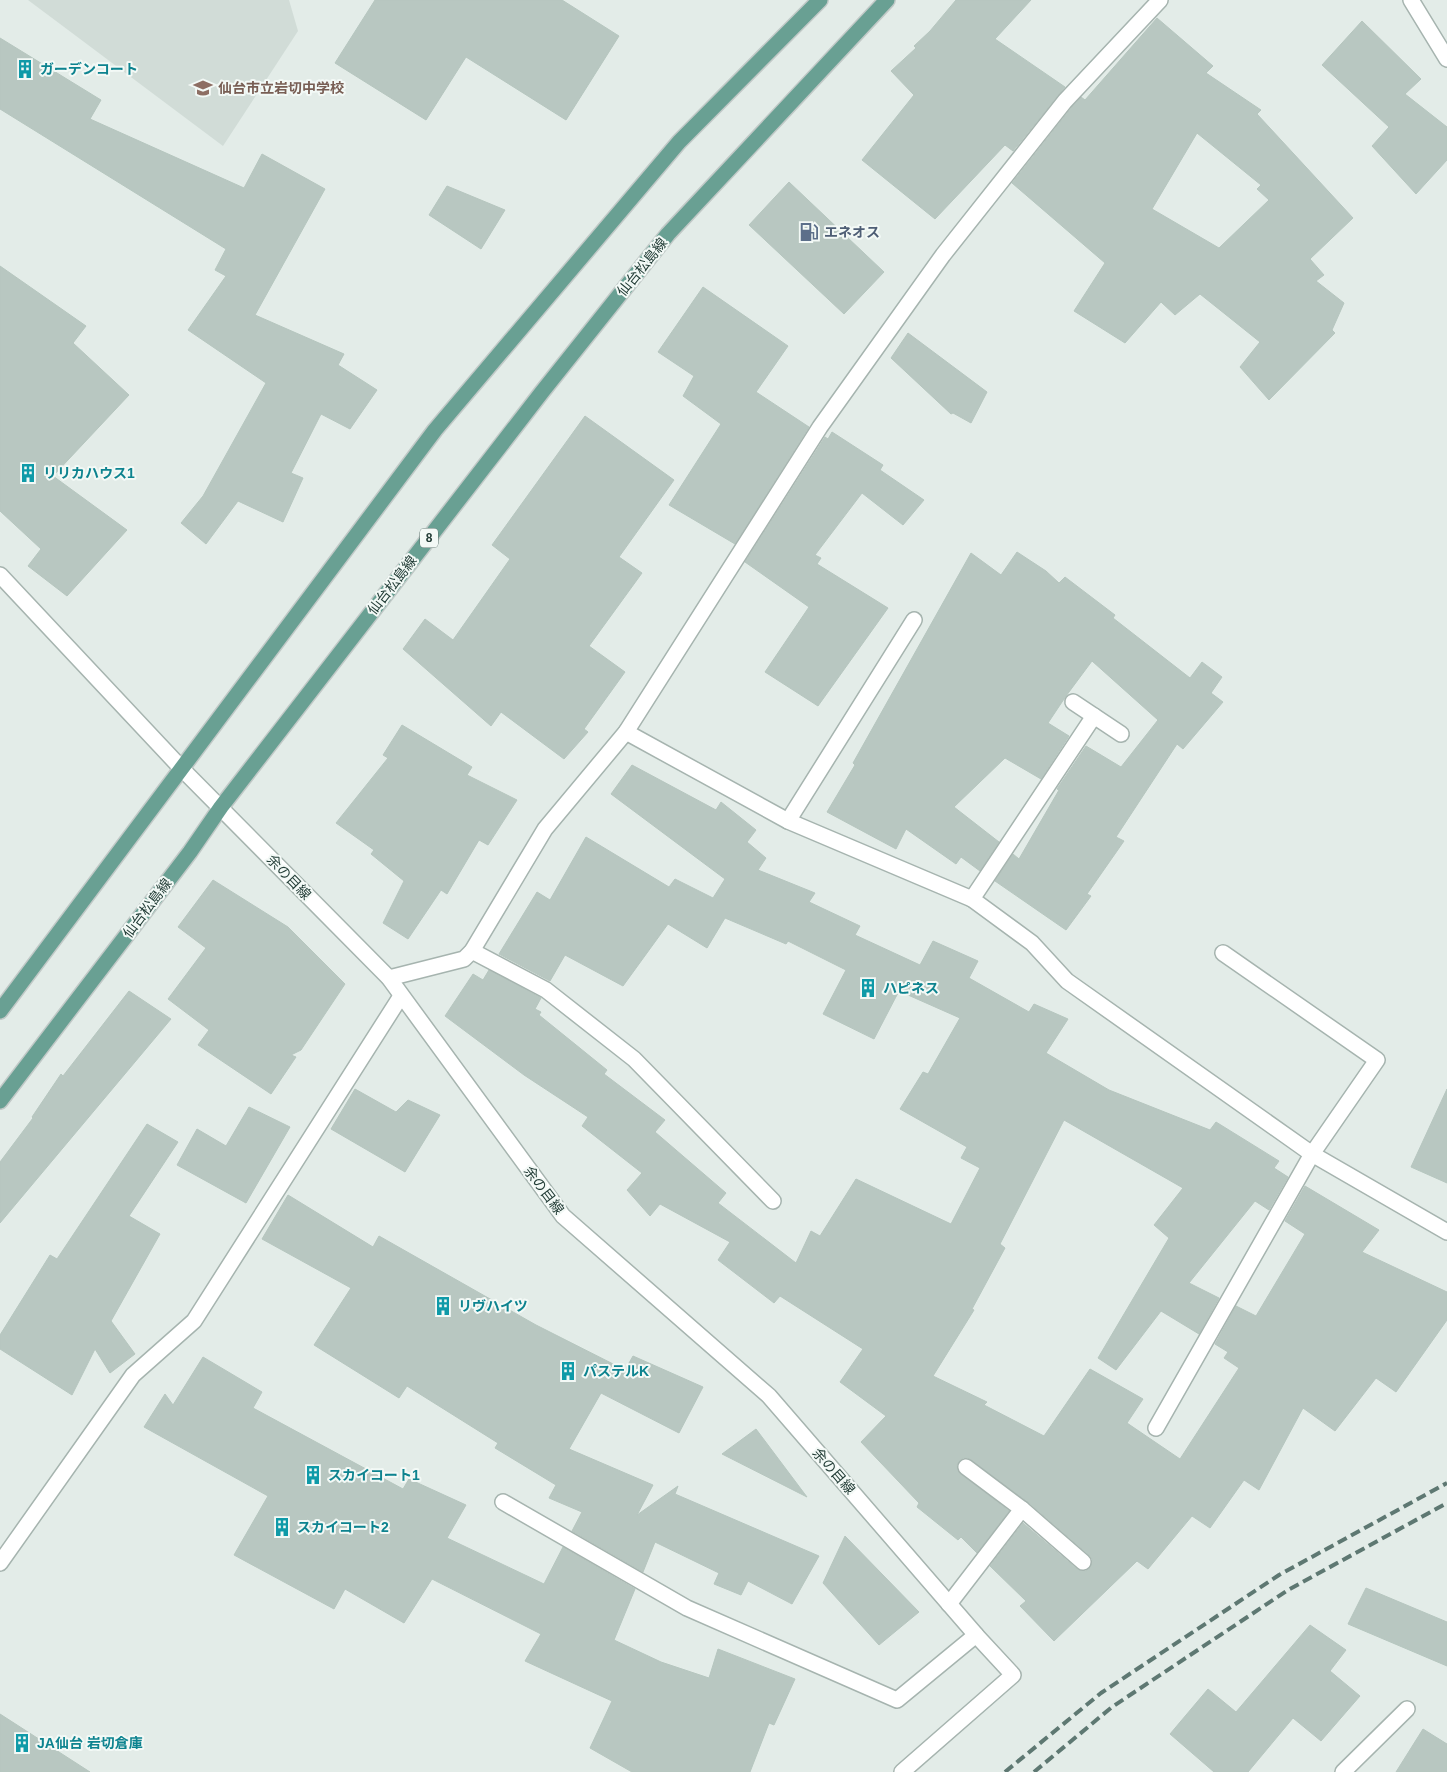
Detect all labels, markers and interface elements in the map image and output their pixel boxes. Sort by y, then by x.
building icon: ガーデンコート [14,58,36,80]
place label: ガーデンコート [40,61,138,77]
school or university icon: 仙台市立岩切中学校 [192,77,214,99]
place label: 仙台市立岩切中学校 [218,80,344,96]
fuel station icon: エネオス [798,221,820,243]
place label: エネオス [824,224,880,240]
street label: 仙台松島線 [614,235,670,299]
building icon: リリカハウス1 [17,462,39,484]
place label: リリカハウス1 [43,465,135,481]
road number: 8 [420,528,438,548]
street label: 仙台松島線 [364,552,420,618]
street label: 余の目線 [264,851,314,903]
street label: 仙台松島線 [120,875,174,941]
building icon: ハピネス [857,977,879,999]
place label: ハピネス [883,980,939,996]
street label: 余の目線 [521,1163,567,1217]
building icon: リヴハイツ [432,1295,454,1317]
place label: リヴハイツ [458,1298,528,1314]
building icon: パステルK [557,1360,579,1382]
place label: パステルK [583,1363,649,1379]
street label: 余の目線 [810,1445,858,1497]
building icon: スカイコート1 [302,1464,324,1486]
place label: スカイコート1 [328,1467,420,1483]
building icon: スカイコート2 [271,1516,293,1538]
place label: スカイコート2 [297,1519,389,1535]
building icon: JA仙台 岩切倉庫 [11,1732,33,1754]
place label: JA仙台 岩切倉庫 [37,1735,143,1751]

